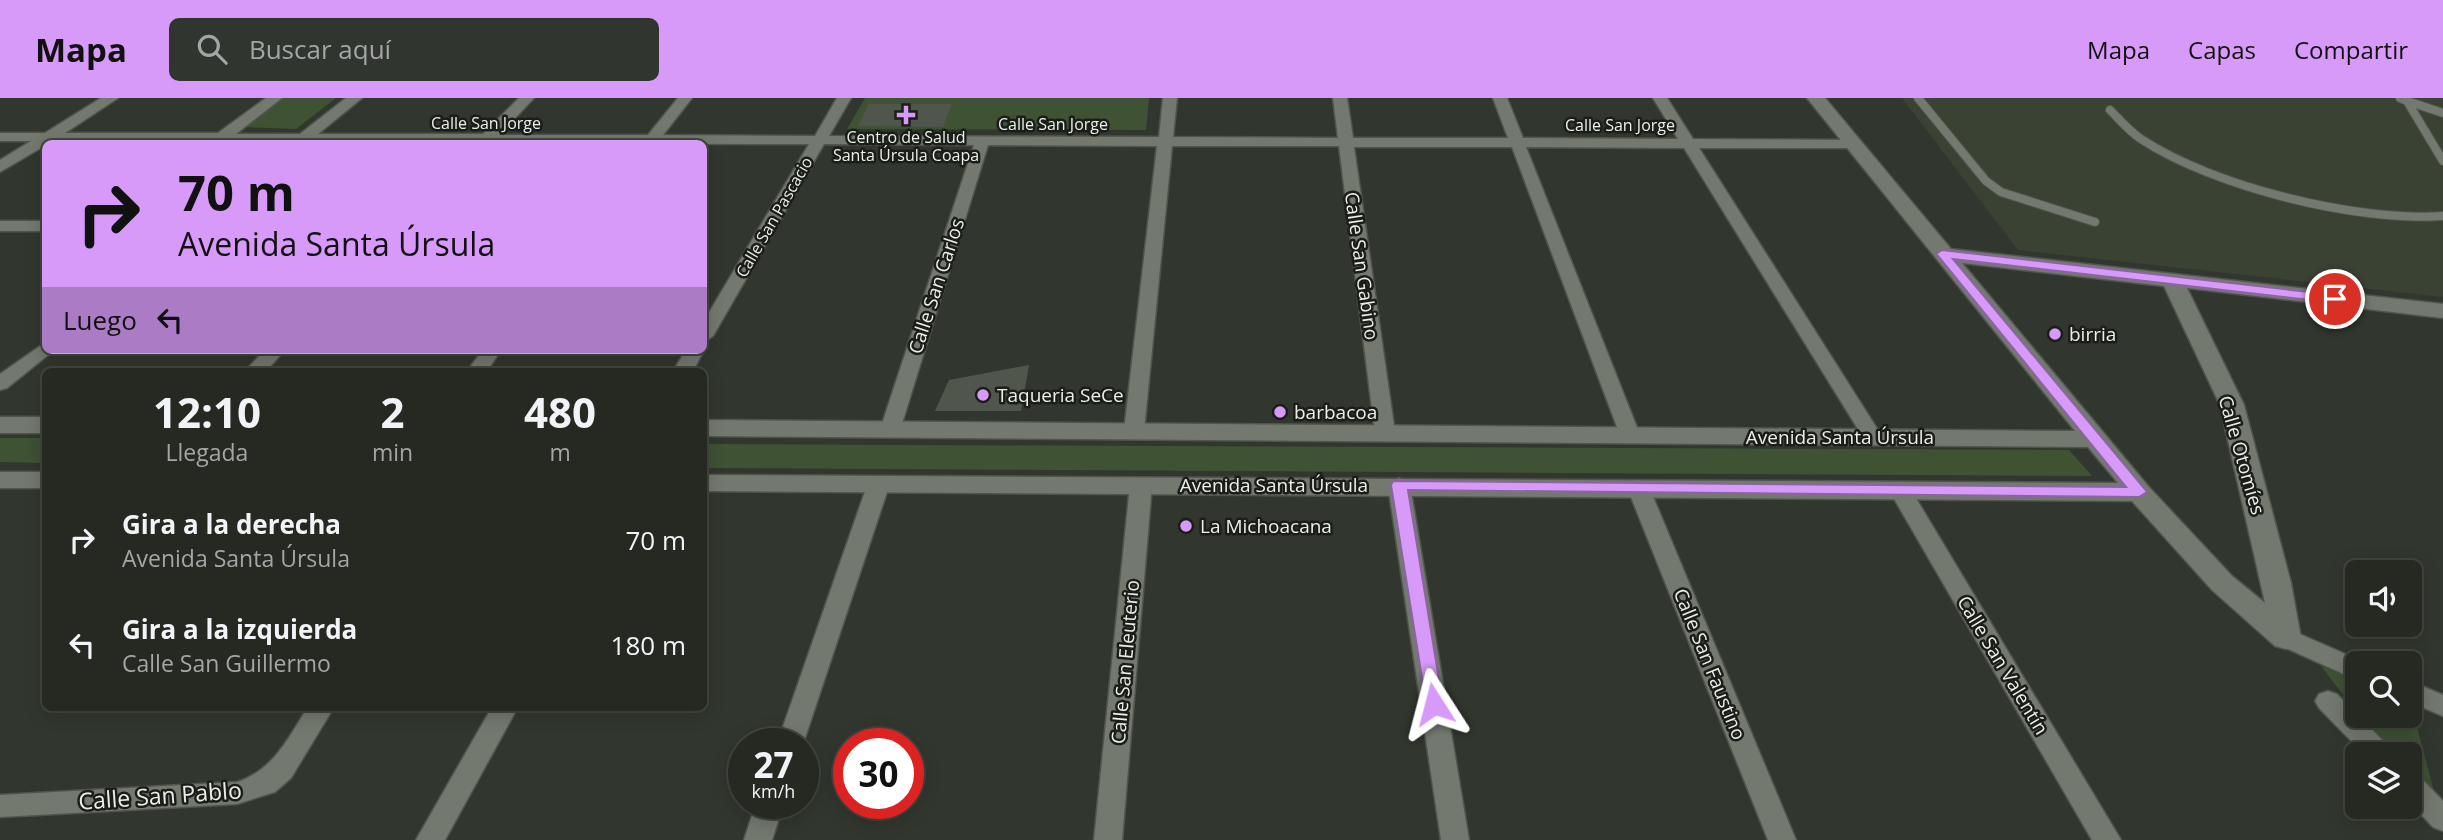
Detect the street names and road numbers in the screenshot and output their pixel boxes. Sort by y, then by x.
street label: Calle San Jorge [431,112,541,134]
street label: Calle San Jorge [998,113,1108,135]
street label: Calle San Jorge [1565,114,1675,136]
street label: Calle San Pascacio [731,153,817,281]
street label: Calle San Gabino [1339,190,1385,342]
street label: Calle San Carlos [902,215,970,357]
street label: Calle Otomíes [2213,392,2271,518]
street label: Avenida Santa Úrsula [1746,424,1934,450]
street label: Avenida Santa Úrsula [1180,472,1368,498]
street label: Calle San Eleuterio [1105,579,1145,745]
street label: Calle San Faustino [1668,584,1752,744]
street label: Calle San Valentín [1951,591,2055,739]
street label: Calle San Pablo [77,773,243,817]

